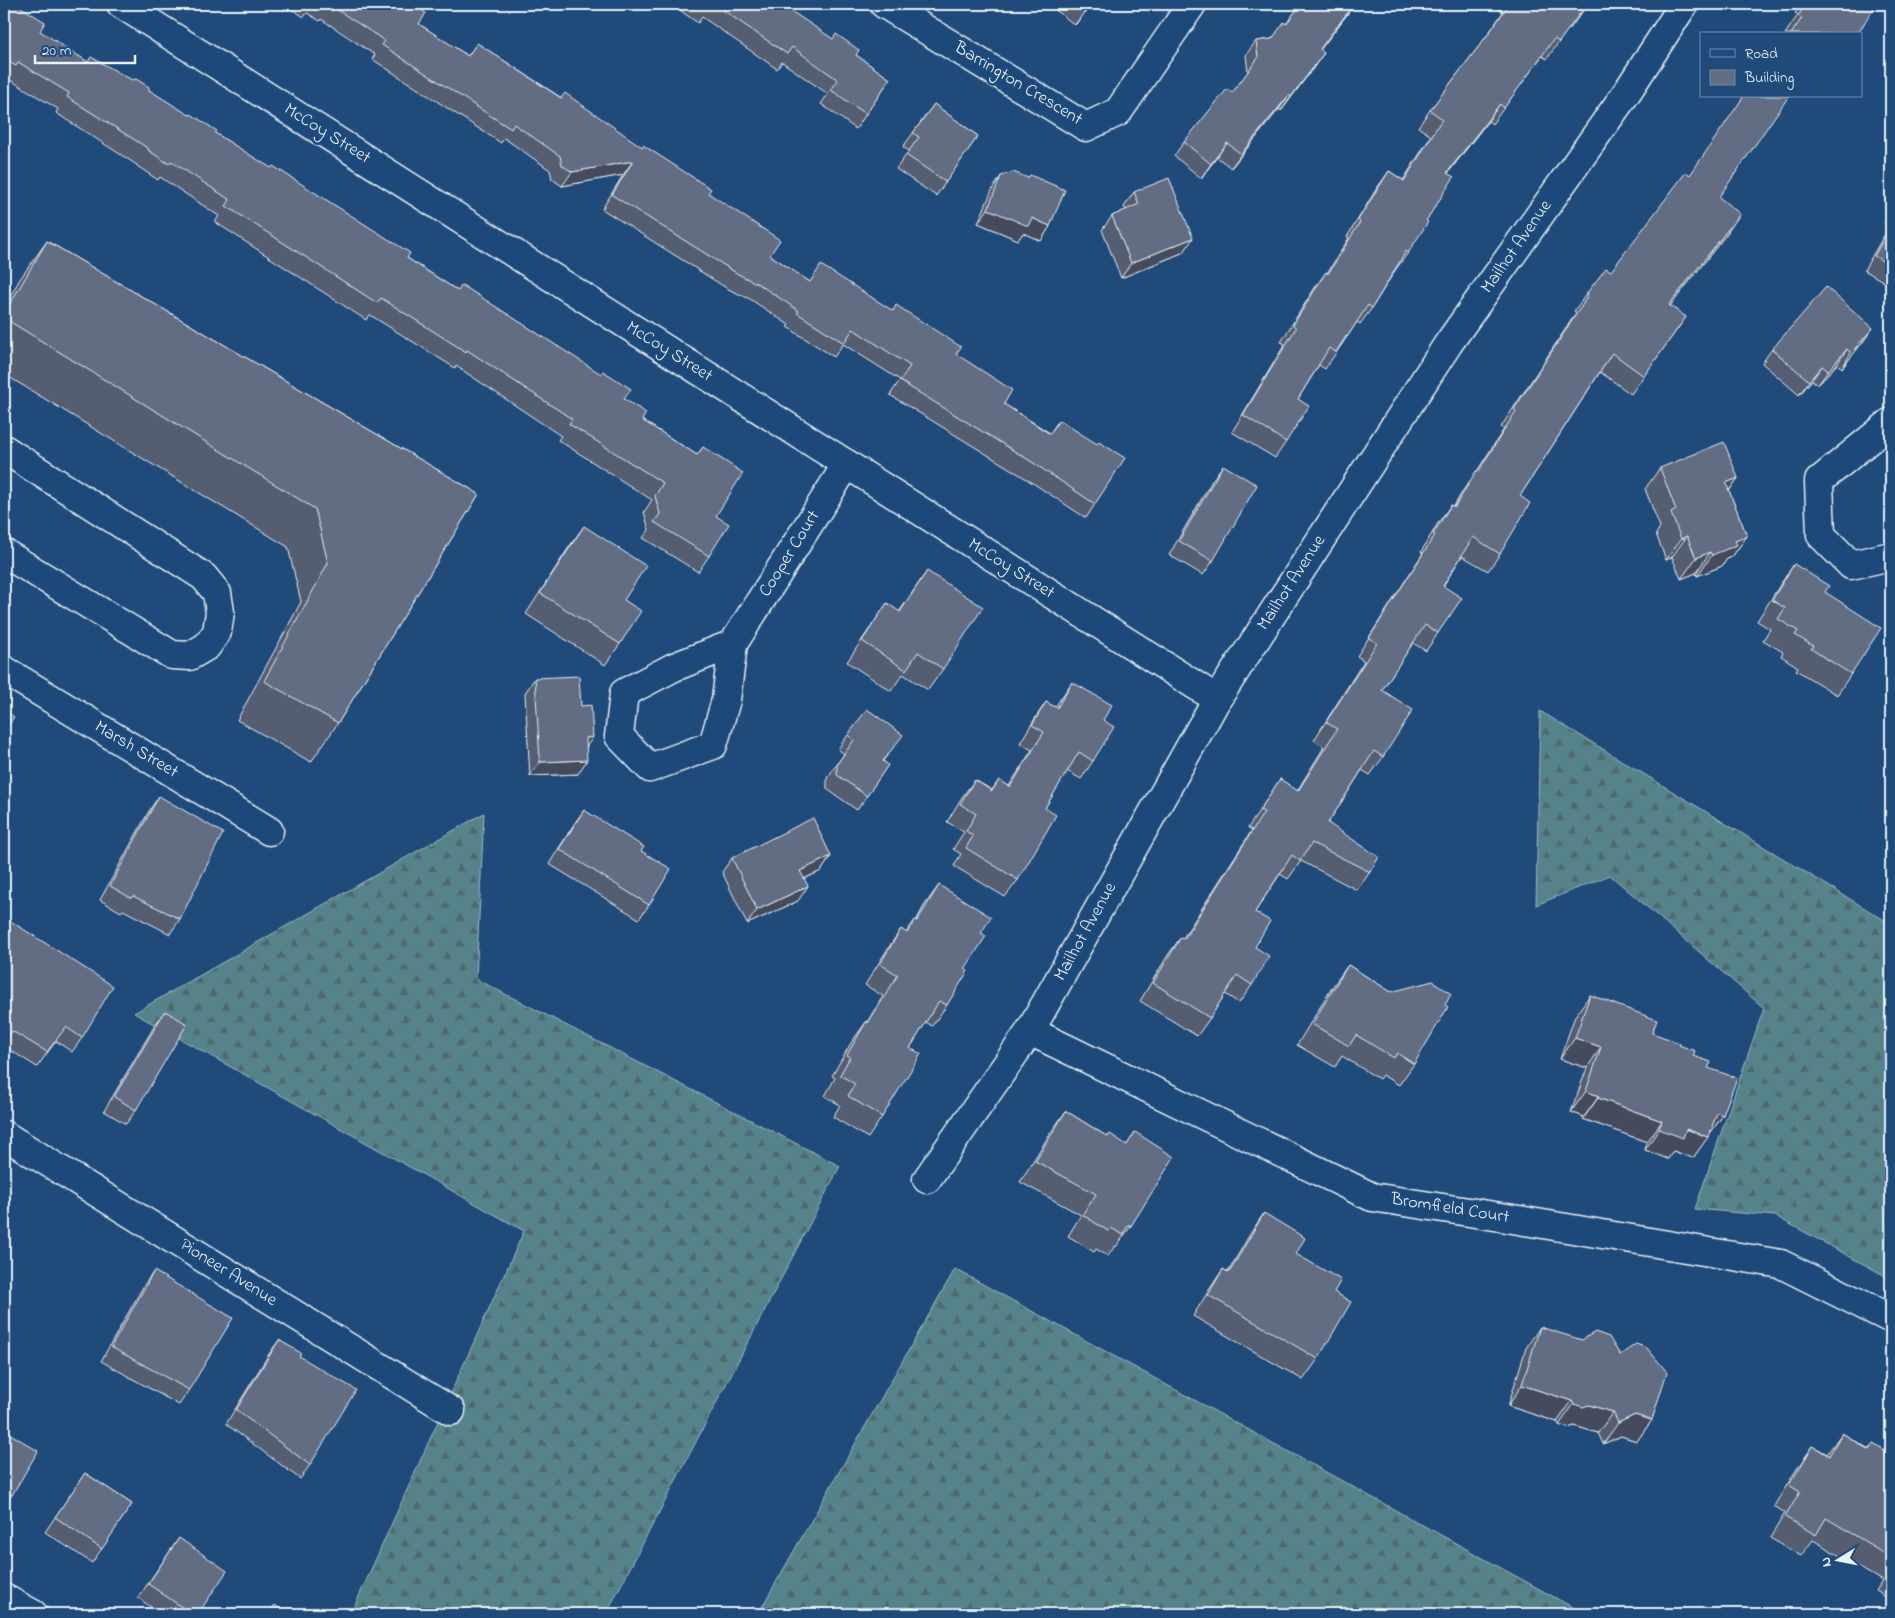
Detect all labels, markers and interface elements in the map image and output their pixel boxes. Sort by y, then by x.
scale bar [35,32,135,64]
legend [1700,32,1862,98]
street label: Barrington Crescent [948,35,1087,134]
text: 20 m [42,40,72,62]
text: Road [1745,43,1778,65]
text: Building [1744,67,1794,90]
street label: McCoy Street [279,97,375,171]
street label: Mailhot Avenue [1475,194,1559,299]
street label: McCoy Street [621,315,717,389]
street label: Cooper Court [753,506,827,602]
street label: Mailhot Avenue [1251,529,1333,636]
street label: McCoy Street [963,532,1059,606]
street label: Marsh Street [89,715,183,785]
street label: Mailhot Avenue [1048,877,1124,986]
street label: Bromfield Court [1388,1187,1511,1231]
street label: Pioneer Avenue [174,1233,283,1314]
north arrow [1812,1536,1862,1586]
text: N [1816,1556,1838,1568]

